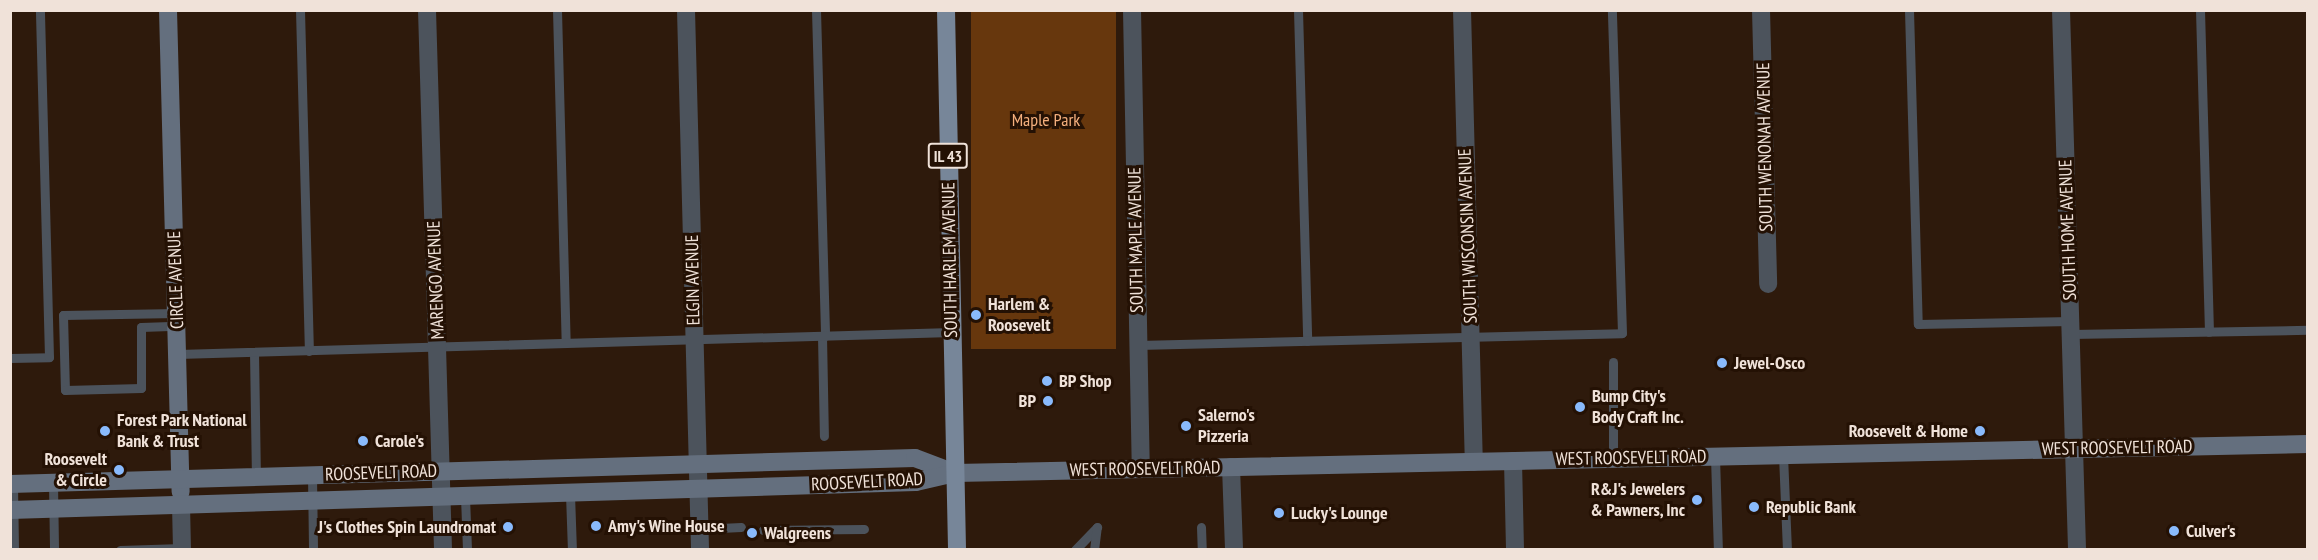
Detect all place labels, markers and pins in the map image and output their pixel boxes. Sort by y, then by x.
place label: Harlem & Roosevelt [988,294,1051,336]
marker: Harlem & Roosevelt [969,308,983,322]
place label: Jewel-Osco [1734,352,1805,374]
marker: Jewel-Osco [1715,356,1729,370]
place label: BP Shop [1059,370,1112,392]
marker: BP Shop [1040,374,1054,388]
place label: Bump City's Body Craft Inc. [1592,386,1685,428]
place label: BP [1019,390,1036,412]
marker: BP [1041,394,1055,408]
marker: Bump City's Body Craft Inc. [1573,400,1587,414]
place label: Salerno's Pizzeria [1198,405,1255,448]
place label: Forest Park National Bank & Trust [117,410,247,452]
marker: Salerno's Pizzeria [1179,419,1193,433]
place label: Roosevelt & Home [1849,420,1968,442]
marker: Forest Park National Bank & Trust [98,424,112,438]
marker: Roosevelt & Home [1973,424,1987,438]
place label: Carole's [375,430,424,452]
marker: Carole's [356,434,370,448]
place label: Roosevelt & Circle [44,449,107,492]
marker: Roosevelt & Circle [112,463,126,477]
place label: R&J's Jewelers & Pawners, Inc [1589,479,1685,522]
marker: R&J's Jewelers & Pawners, Inc [1690,493,1704,507]
place label: Republic Bank [1766,496,1856,518]
marker: Republic Bank [1747,500,1761,514]
place label: Lucky's Lounge [1291,502,1388,524]
marker: Lucky's Lounge [1272,506,1286,520]
place label: Amy's Wine House [608,515,725,537]
place label: J's Clothes Spin Laundromat [318,516,496,538]
marker: Amy's Wine House [589,519,603,533]
marker: J's Clothes Spin Laundromat [501,520,515,534]
place label: Culver's [2186,520,2236,542]
place label: Walgreens [764,522,831,544]
marker: Culver's [2167,524,2181,538]
marker: Walgreens [745,526,759,540]

